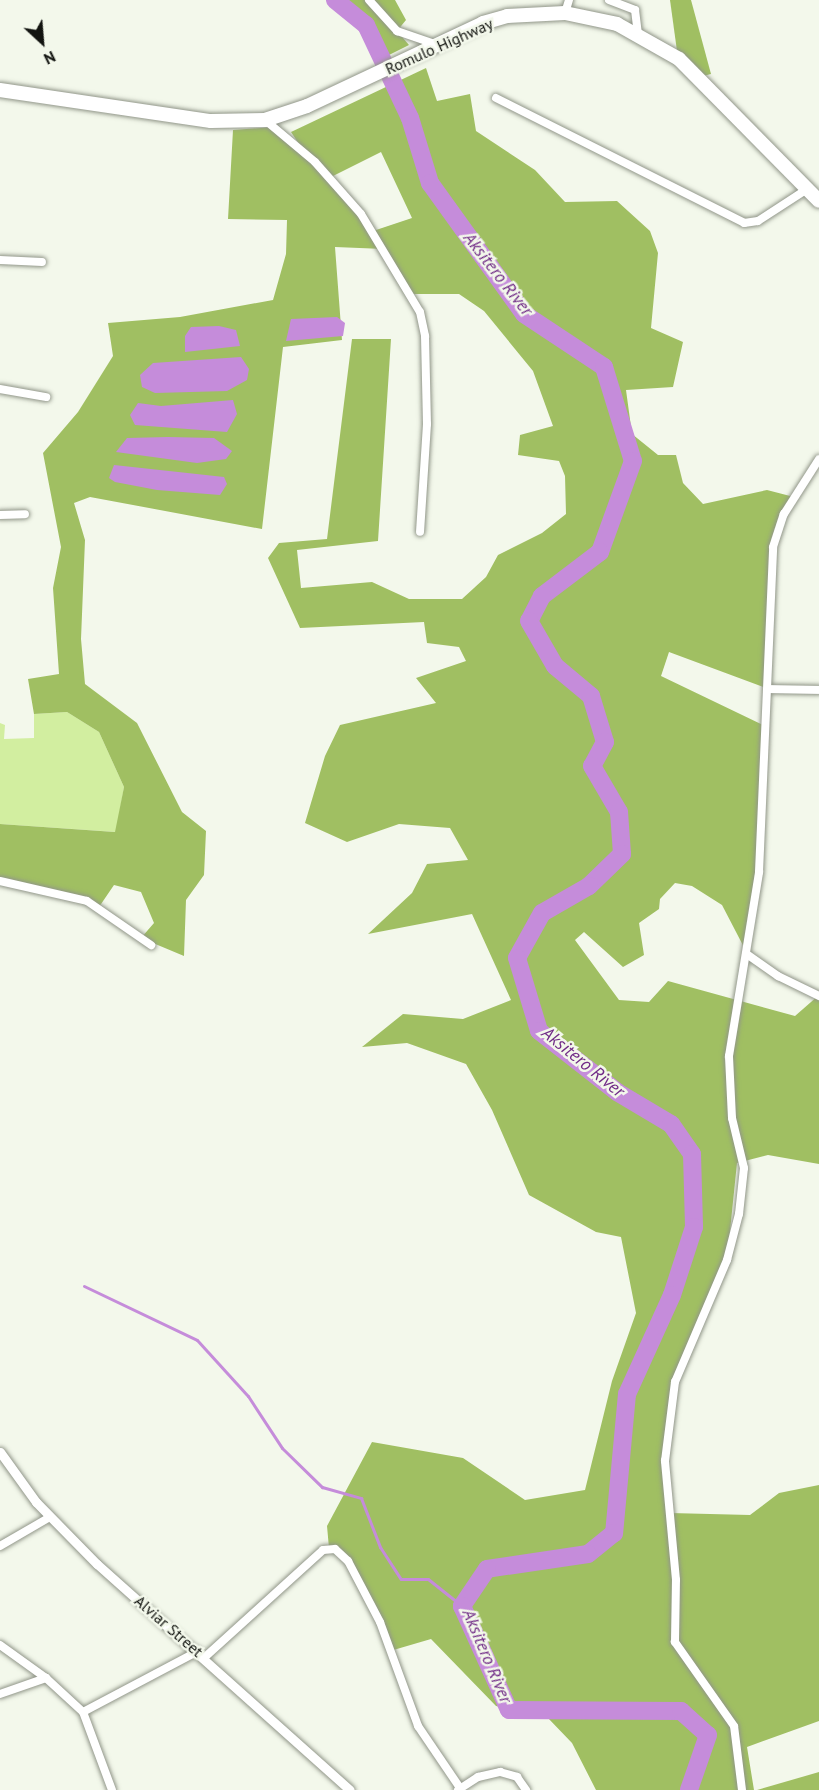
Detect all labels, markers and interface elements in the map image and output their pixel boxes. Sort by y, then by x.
north arrow [12,12,72,72]
street label: Romulo Highway [382,14,496,78]
text: N [41,47,59,69]
water label: Aksitero River [459,228,537,320]
water label: Aksitero River [537,1022,629,1102]
street label: Alviar Street [131,1591,207,1661]
water label: Aksitero River [458,1606,516,1706]

